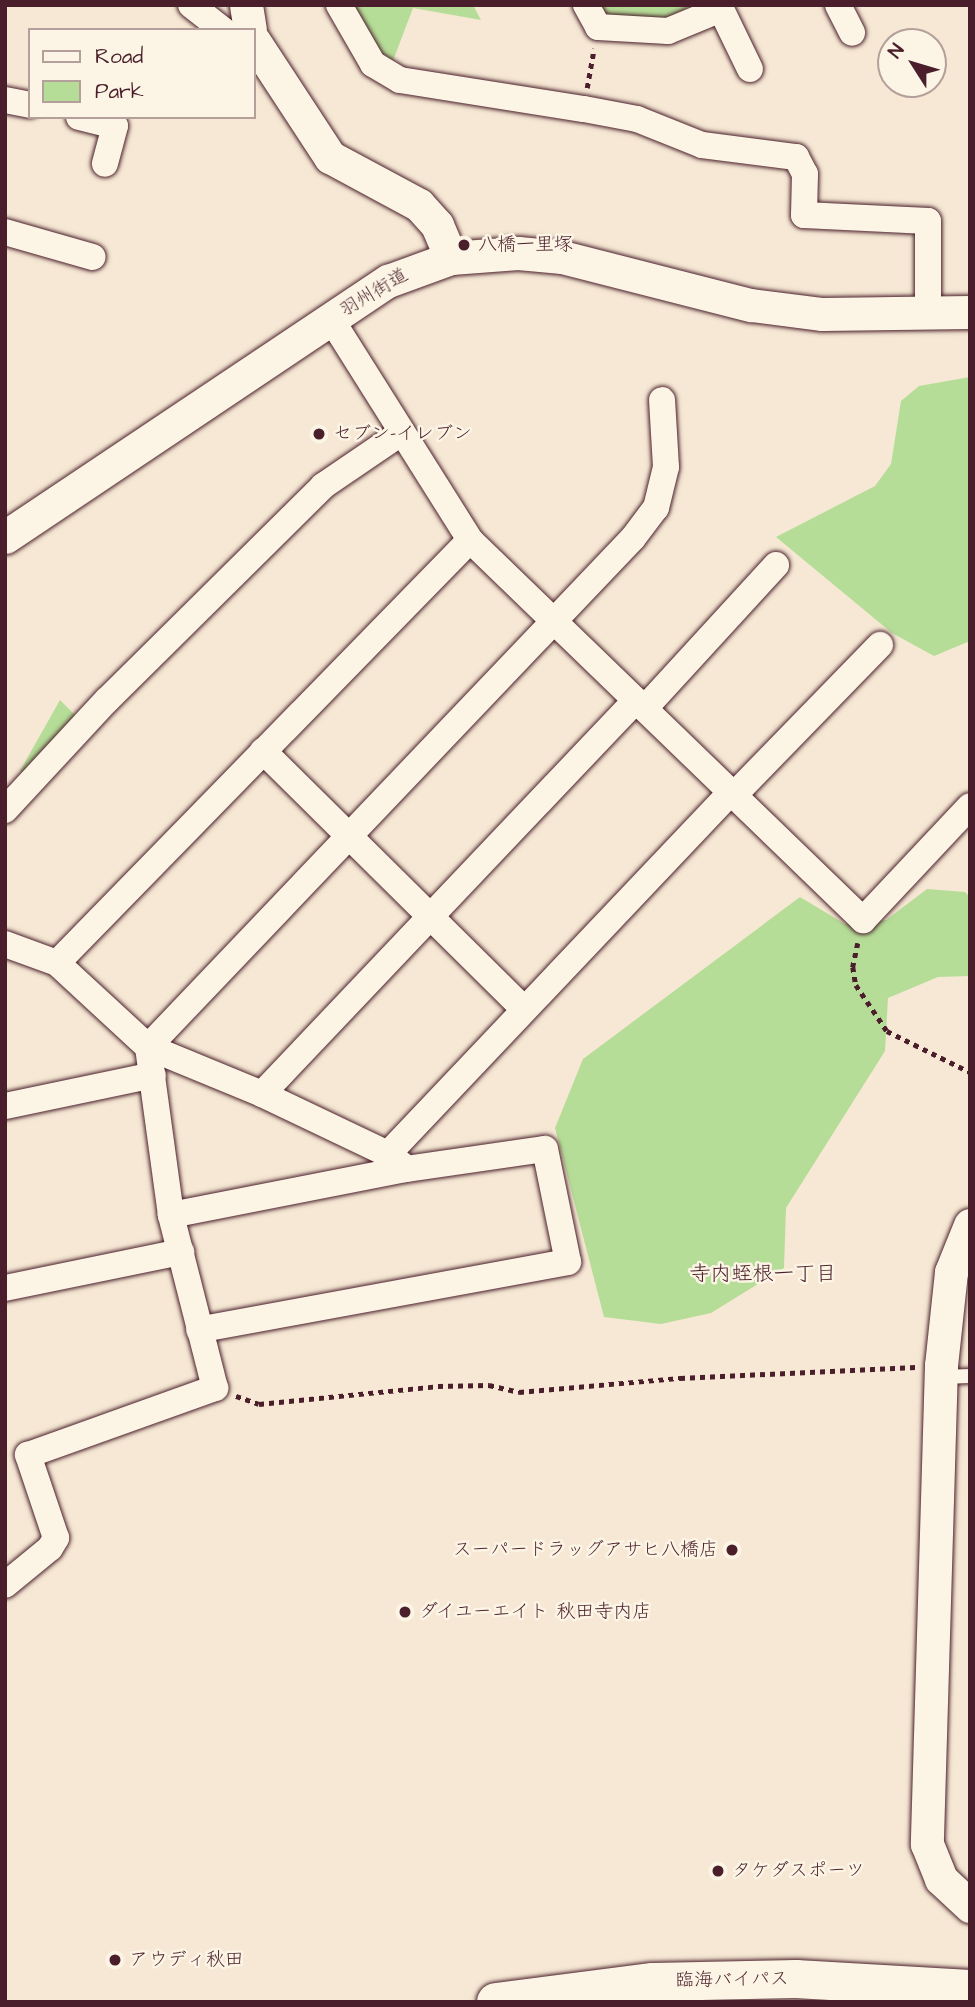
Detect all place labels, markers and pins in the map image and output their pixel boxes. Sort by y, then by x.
place label: 八橋一里塚 [478,234,573,256]
marker: 八橋一里塚 [456,237,472,253]
place label: セブン-イレブン [333,423,472,445]
marker: セブン-イレブン [311,426,327,442]
place label: スーパードラッグアサヒ八橋店 [453,1539,718,1561]
marker: スーパードラッグアサヒ八橋店 [724,1542,740,1558]
place label: ダイユーエイト 秋田寺内店 [419,1601,654,1623]
marker: ダイユーエイト 秋田寺内店 [397,1604,413,1620]
place label: タケダスポーツ [732,1860,865,1882]
marker: タケダスポーツ [710,1863,726,1879]
place label: アウディ秋田 [129,1949,243,1971]
marker: アウディ秋田 [107,1952,123,1968]

